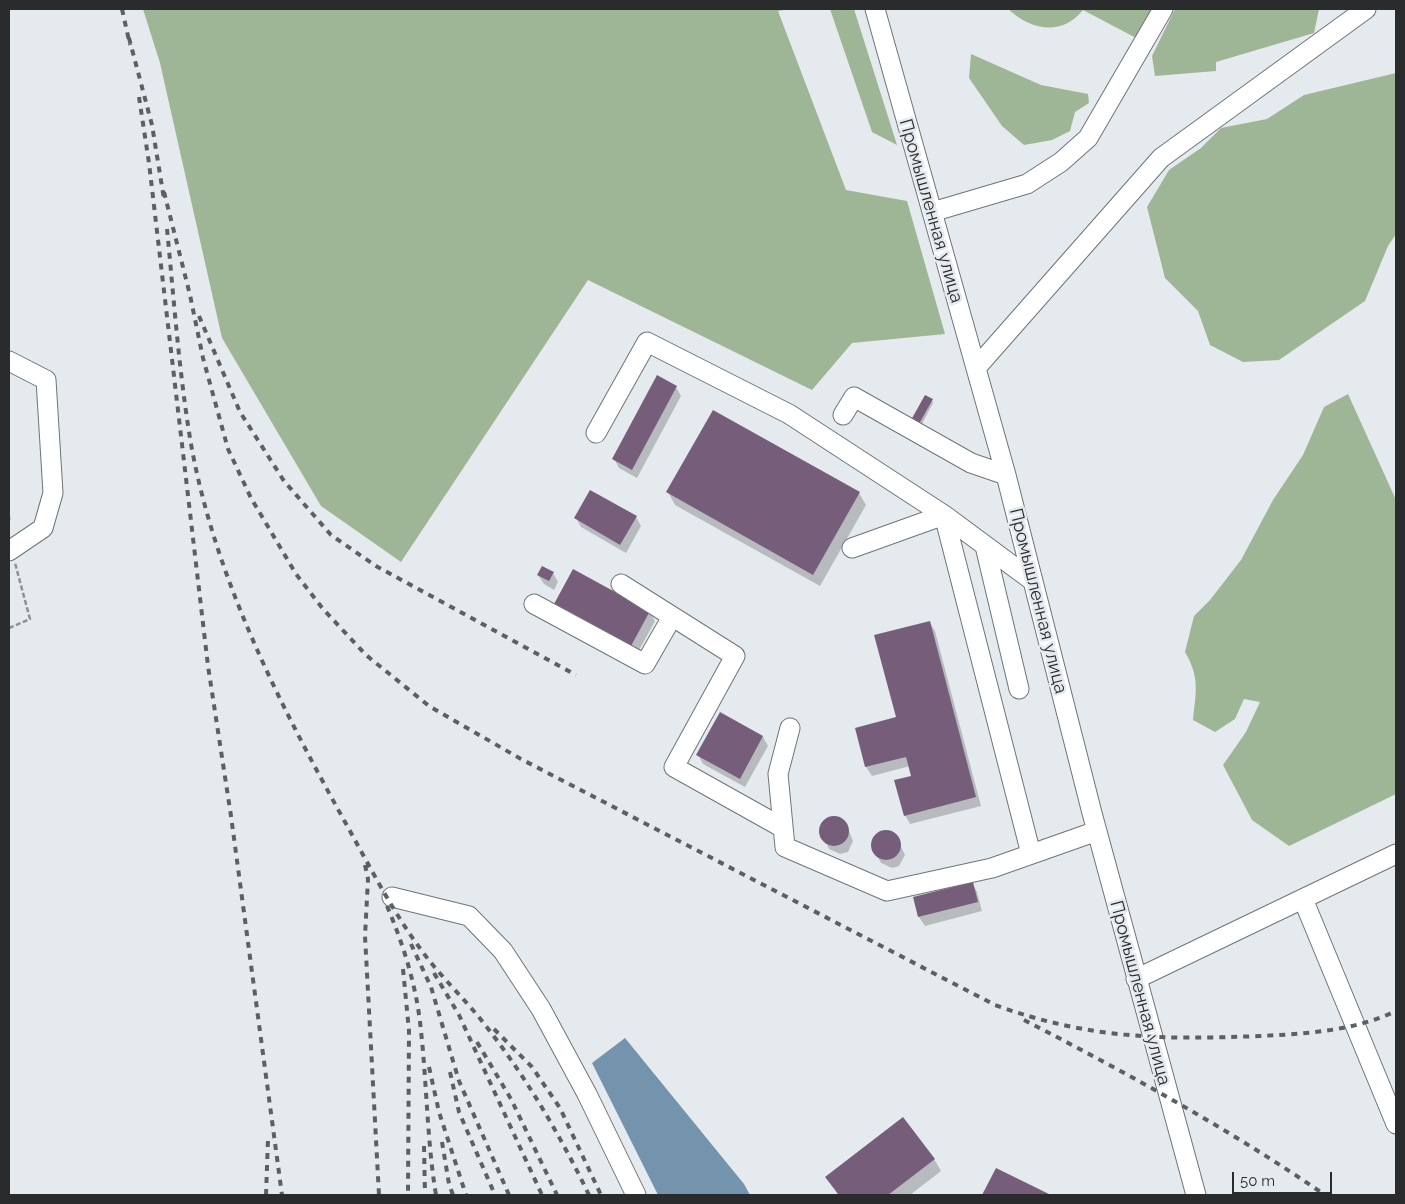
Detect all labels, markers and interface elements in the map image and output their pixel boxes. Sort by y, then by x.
street label: Промышленная улица [894,117,968,305]
street label: Промышленная улица [1005,506,1071,696]
street label: Промышленная улица [1105,898,1175,1088]
scale bar [1235,1162,1335,1194]
text: 50 m [1240,1172,1275,1190]

